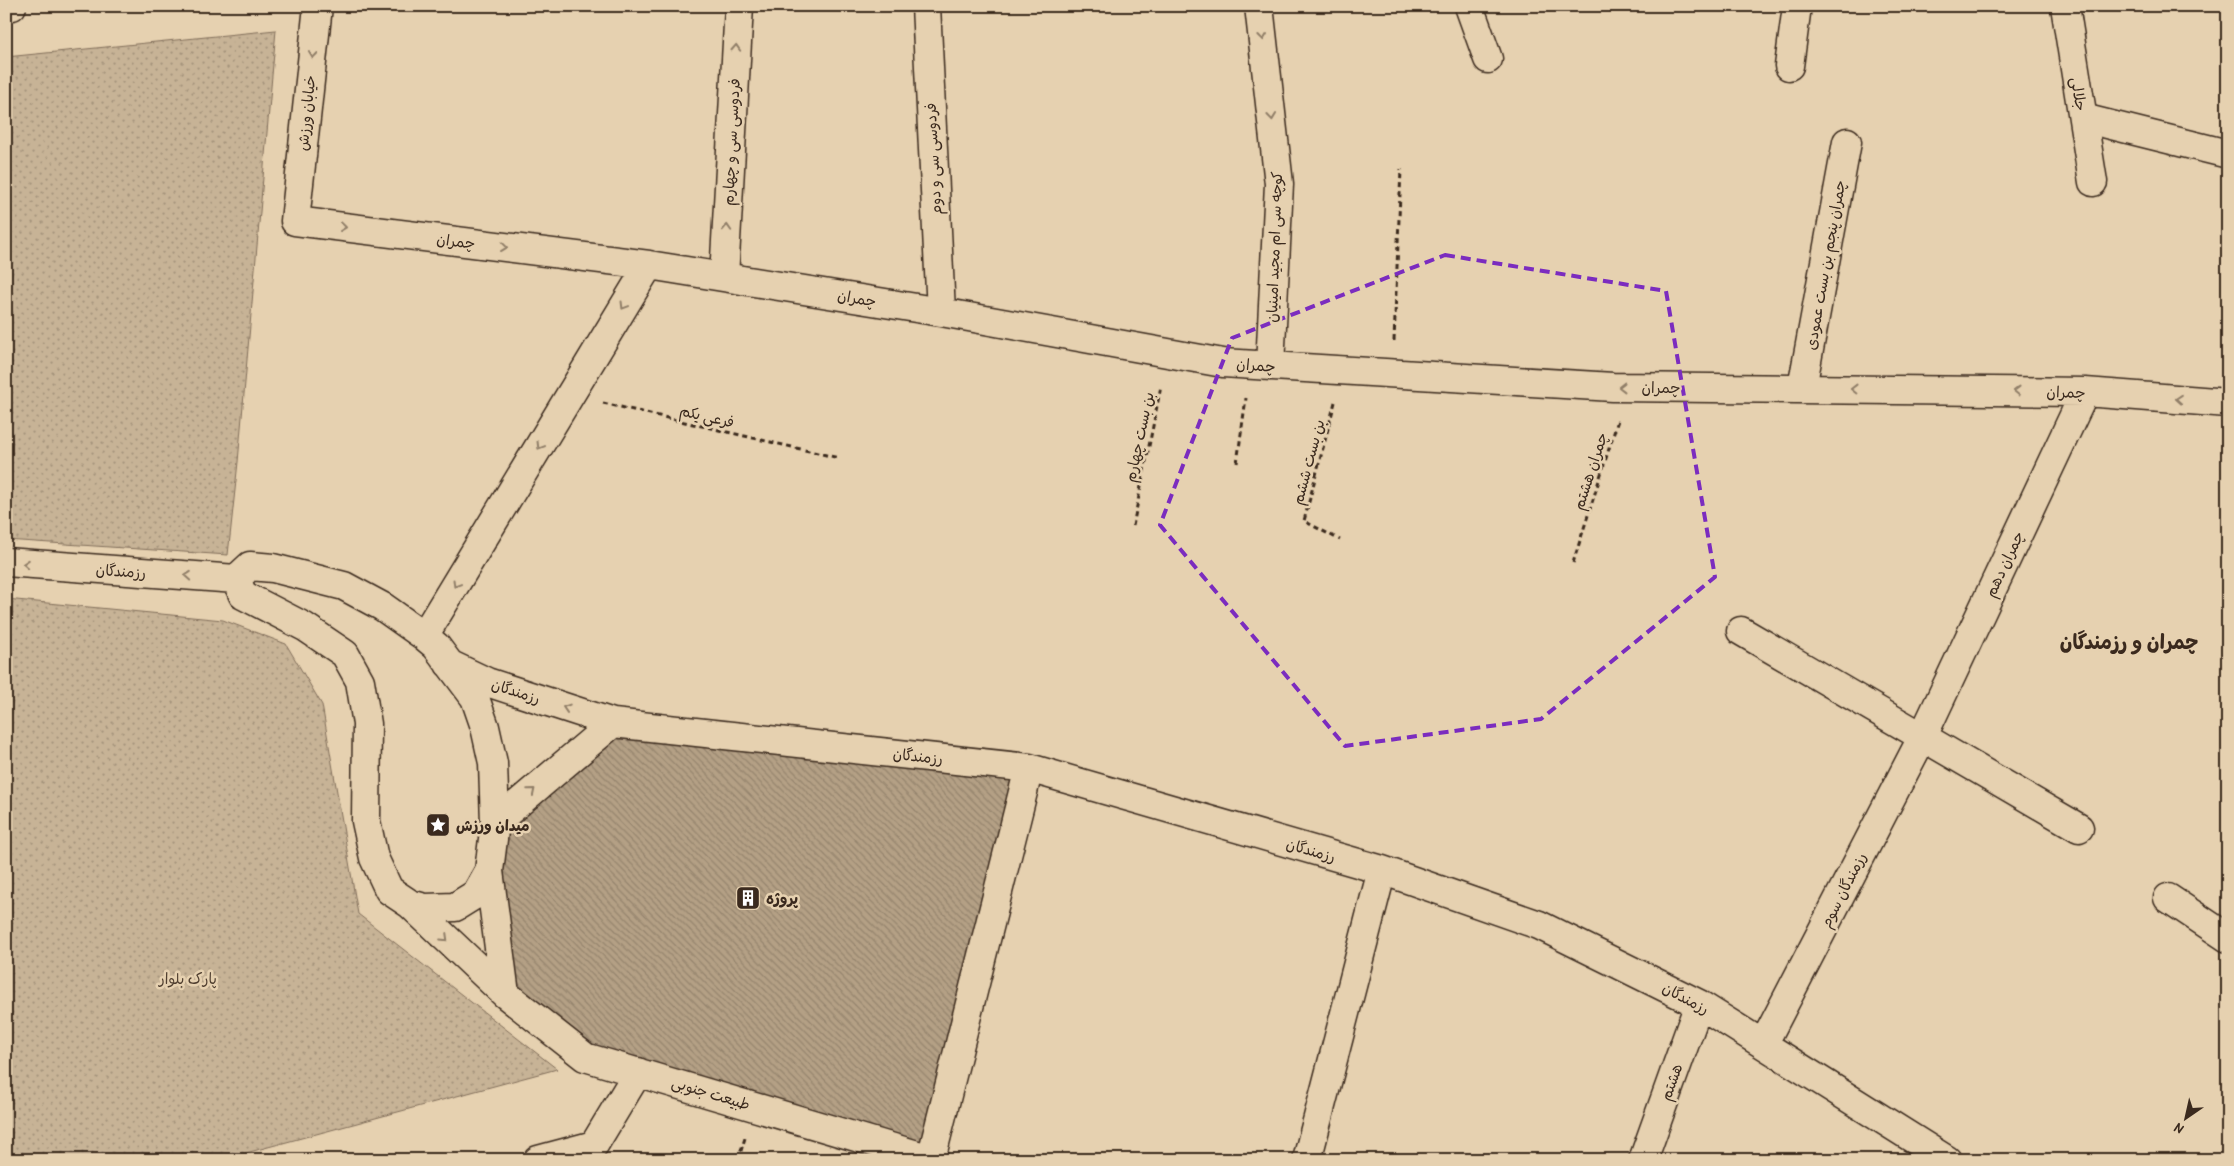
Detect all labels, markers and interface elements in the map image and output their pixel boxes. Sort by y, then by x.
one-way arrow [1257,34,1268,42]
one-way arrow [731,44,742,52]
one-way arrow [308,51,319,59]
street label: خیابان ورزش [292,74,320,152]
street label: جلالی [2066,75,2092,113]
street label: فردوسی سی و چهارم [717,78,746,206]
street label: فردوسی سی و دوم [920,102,948,216]
one-way arrow [1266,114,1277,122]
street label: کوچه سی ام مجید امینیان [1261,171,1288,323]
street label: چمران پنجم بن بست عمودی [1800,178,1852,352]
one-way arrow [340,221,348,232]
one-way arrow [721,224,732,232]
street label: چمران [435,228,477,254]
one-way arrow [501,241,509,252]
street label: چمران [836,285,878,311]
one-way arrow [621,301,631,310]
street label: چمران [1236,353,1276,377]
street label: چمران [1641,377,1681,398]
street label: چمران [2046,381,2086,403]
one-way arrow [1618,382,1626,392]
one-way arrow [1850,384,1858,394]
one-way arrow [2013,386,2020,396]
street label: بن بست چهارم [1119,390,1160,484]
one-way arrow [2175,394,2183,405]
street label: فرعی یکم [677,400,736,434]
street label: بن بست ششم [1287,417,1331,508]
street label: چمران هشتم [1568,429,1614,513]
one-way arrow [537,440,547,449]
street label: چمران دهم [1980,527,2030,601]
one-way arrow [21,558,29,569]
street label: رزمندگان [95,559,147,583]
one-way arrow [183,570,191,581]
one-way arrow [452,579,462,588]
district label: چمران و رزمندگان [2060,628,2198,655]
street label: رزمندگان [489,673,543,709]
one-way arrow [563,704,571,714]
street label: رزمندگان [892,743,944,769]
one-way arrow [526,789,535,797]
place icon: میدان ورزش [425,812,451,838]
place label: میدان ورزش [456,815,530,836]
street label: رزمندگان [1284,833,1338,867]
street label: رزمندگان سوم [1815,849,1873,932]
building icon: پروژه [735,885,761,911]
place label: پروژه [766,888,799,909]
one-way arrow [440,932,449,941]
park label: پارک بلوار [158,968,217,989]
street label: رزمندگان [1659,977,1713,1019]
street label: هشتم [1655,1061,1689,1104]
street label: طبیعت جنوبی [669,1071,753,1115]
north arrow [2162,1094,2212,1144]
text: N [2170,1119,2187,1139]

